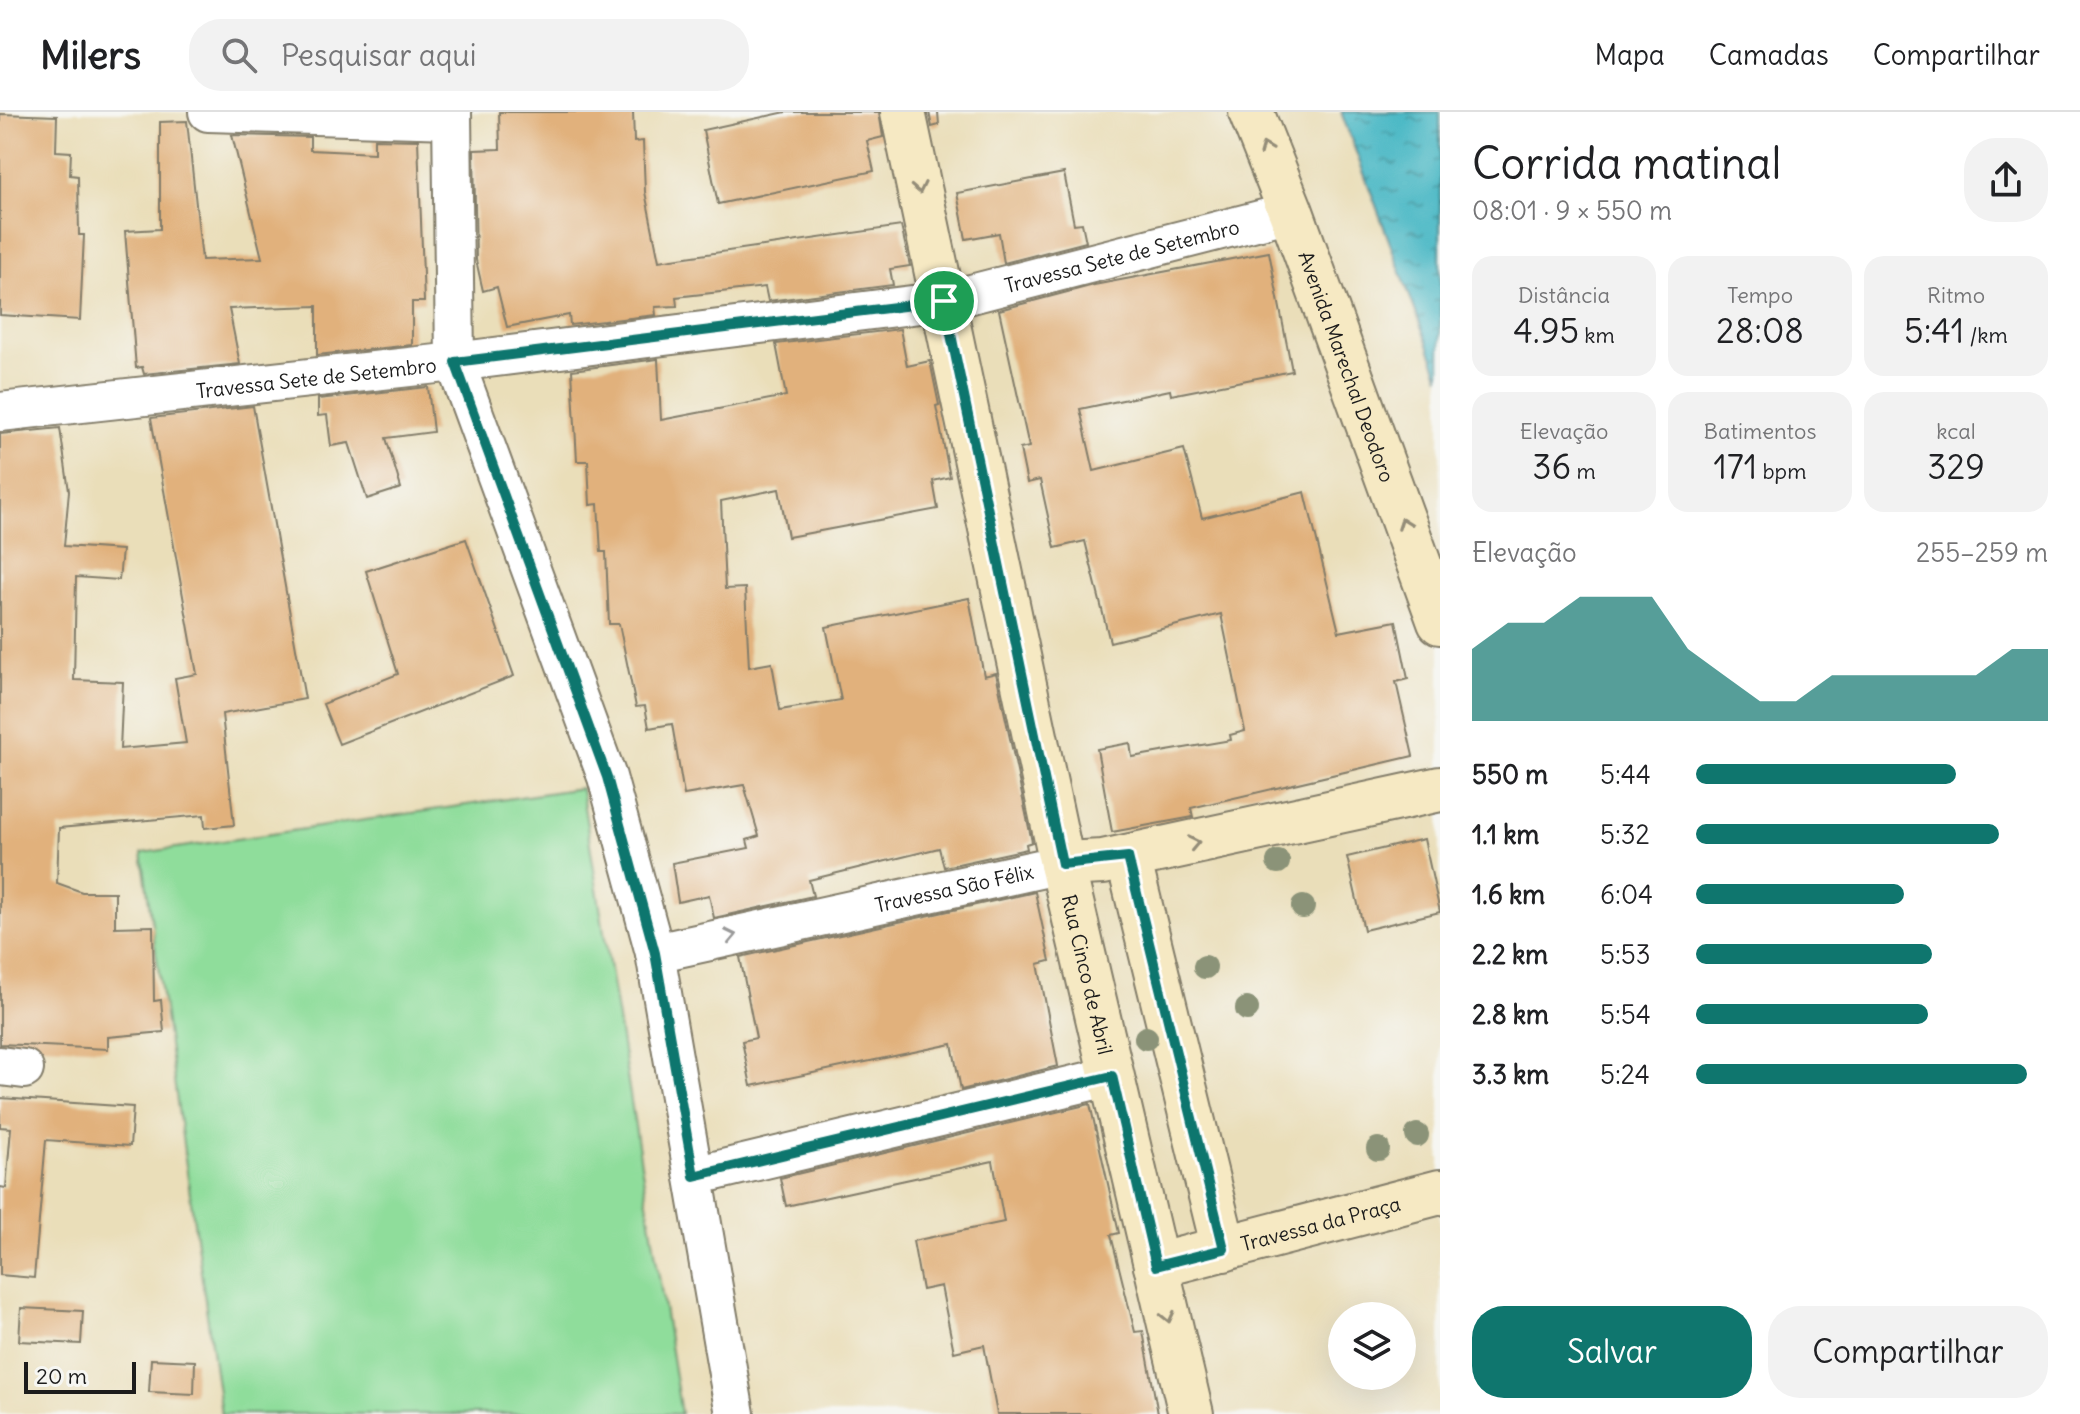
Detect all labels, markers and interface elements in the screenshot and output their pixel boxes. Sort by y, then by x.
search box [189,19,749,91]
text: Milers [40,32,141,79]
icon: search [217,33,261,77]
text: Pesquisar aqui [281,36,477,74]
text: Mapa [1594,37,1665,73]
text: Camadas [1709,37,1829,73]
text: Compartilhar [1873,37,2040,73]
text: Corrida matinal [1472,136,1781,191]
button: share [1964,138,2048,222]
one-way arrow [1259,142,1275,156]
one-way arrow [910,181,927,195]
text: 08:01 · 9 × 550 m [1472,194,1672,227]
street label: Travessa Sete de Setembro [1002,213,1242,298]
street label: Avenida Marechal Deodoro [1294,247,1401,485]
pin [910,267,978,335]
icon: arrive [922,279,966,323]
text: Distância [1518,281,1610,309]
text: Tempo [1727,281,1793,309]
text: Ritmo [1927,281,1985,309]
text: 4.95 [1513,309,1579,352]
text: 28:08 [1716,309,1804,352]
text: 5:41 [1904,309,1964,352]
text: km [1579,321,1615,349]
text: /km [1964,321,2008,349]
street label: Travessa Sete de Setembro [195,352,438,403]
text: Elevação [1520,417,1608,445]
text: Batimentos [1704,417,1816,445]
text: kcal [1936,417,1976,445]
text: 36 [1532,445,1571,488]
text: 171 [1714,445,1757,488]
text: 329 [1927,445,1985,488]
text: m [1571,457,1596,485]
text: bpm [1757,457,1806,485]
one-way arrow [1397,517,1414,531]
text: Elevação [1472,536,1577,569]
text: 255–259 m [1916,536,2048,569]
text: 550 m [1472,758,1548,791]
text: 5:44 [1600,758,1651,791]
text: 1.1 km [1472,818,1539,851]
text: 5:32 [1600,818,1650,851]
one-way arrow [1186,835,1200,852]
street label: Travessa São Félix [872,858,1036,917]
text: 1.6 km [1472,878,1545,911]
text: 6:04 [1600,878,1653,911]
street label: Rua Cinco de Abril [1057,892,1119,1057]
one-way arrow [723,928,737,945]
text: 2.2 km [1472,938,1548,971]
text: 5:53 [1600,938,1651,971]
text: 2.8 km [1472,998,1549,1031]
text: 5:54 [1600,998,1651,1031]
text: 3.3 km [1472,1058,1549,1091]
text: 5:24 [1600,1058,1650,1091]
street label: Travessa da Praça [1238,1190,1403,1256]
map controls [1328,1302,1416,1390]
button: layers [1328,1302,1416,1390]
button: Salvar [1472,1306,1752,1398]
button: Compartilhar [1768,1306,2048,1398]
one-way arrow [1159,1310,1176,1323]
scale bar [24,1358,136,1394]
text: 20 m [36,1362,87,1390]

